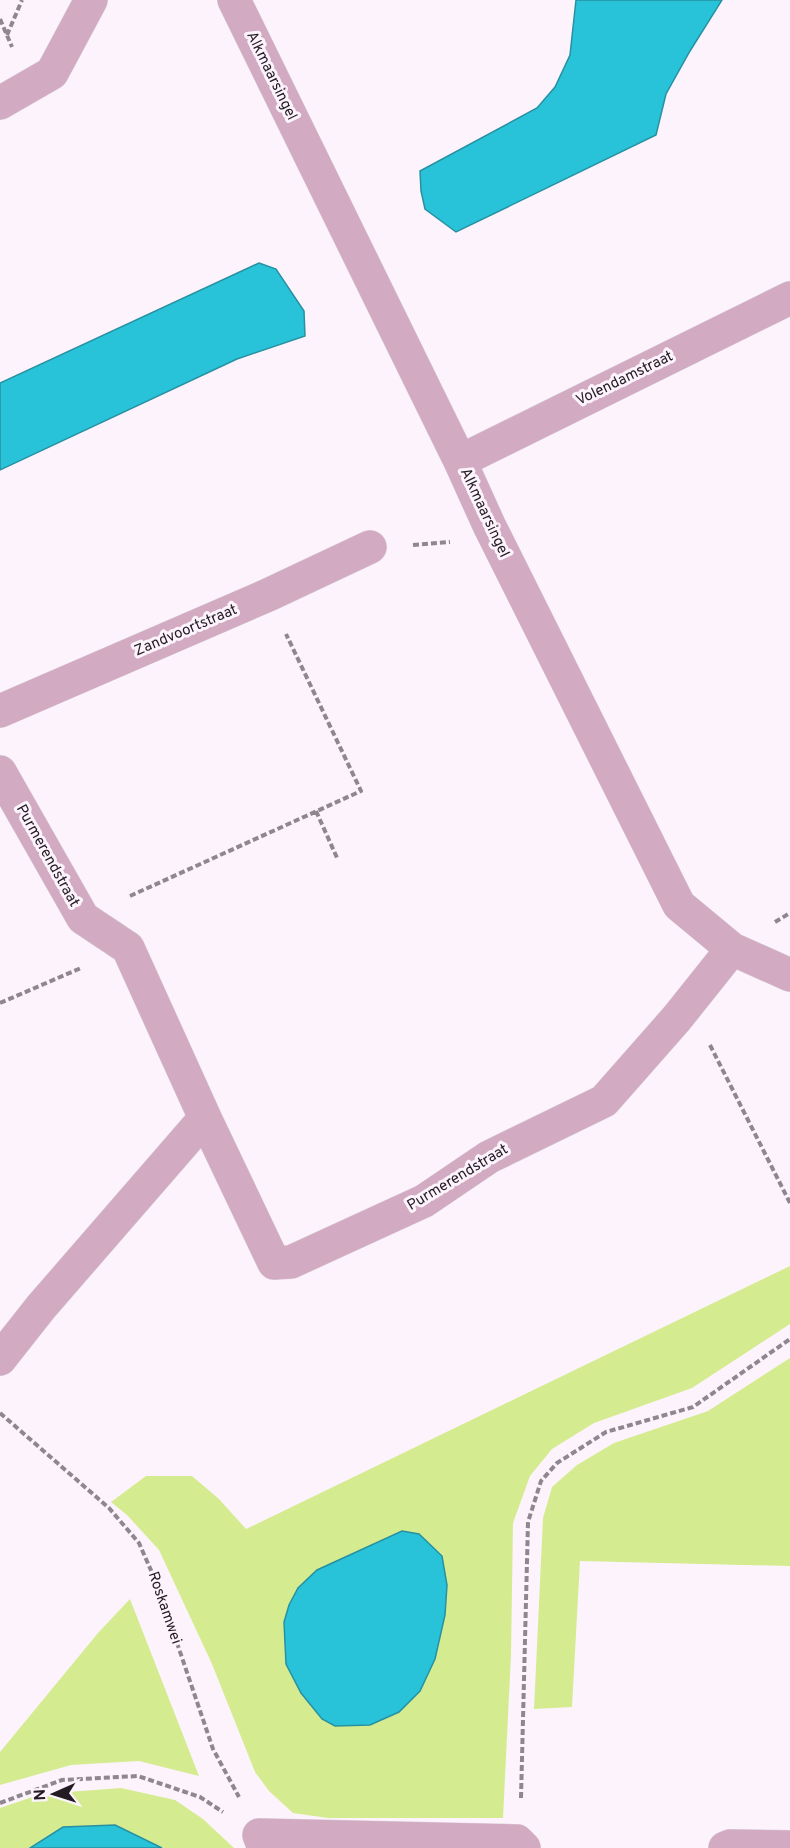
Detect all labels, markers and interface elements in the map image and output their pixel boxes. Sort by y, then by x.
street label: Alkmaarsingel [241,28,301,124]
street label: Volendamstraat [573,347,677,411]
street label: Alkmaarsingel [455,465,513,561]
street label: Zandvoortstraat [132,601,240,661]
street label: Purmerendstraat [11,801,83,911]
street label: Purmerendstraat [404,1140,512,1216]
street label: Roskamwei [143,1569,185,1647]
north arrow [24,1764,84,1824]
text: N [31,1788,51,1801]

